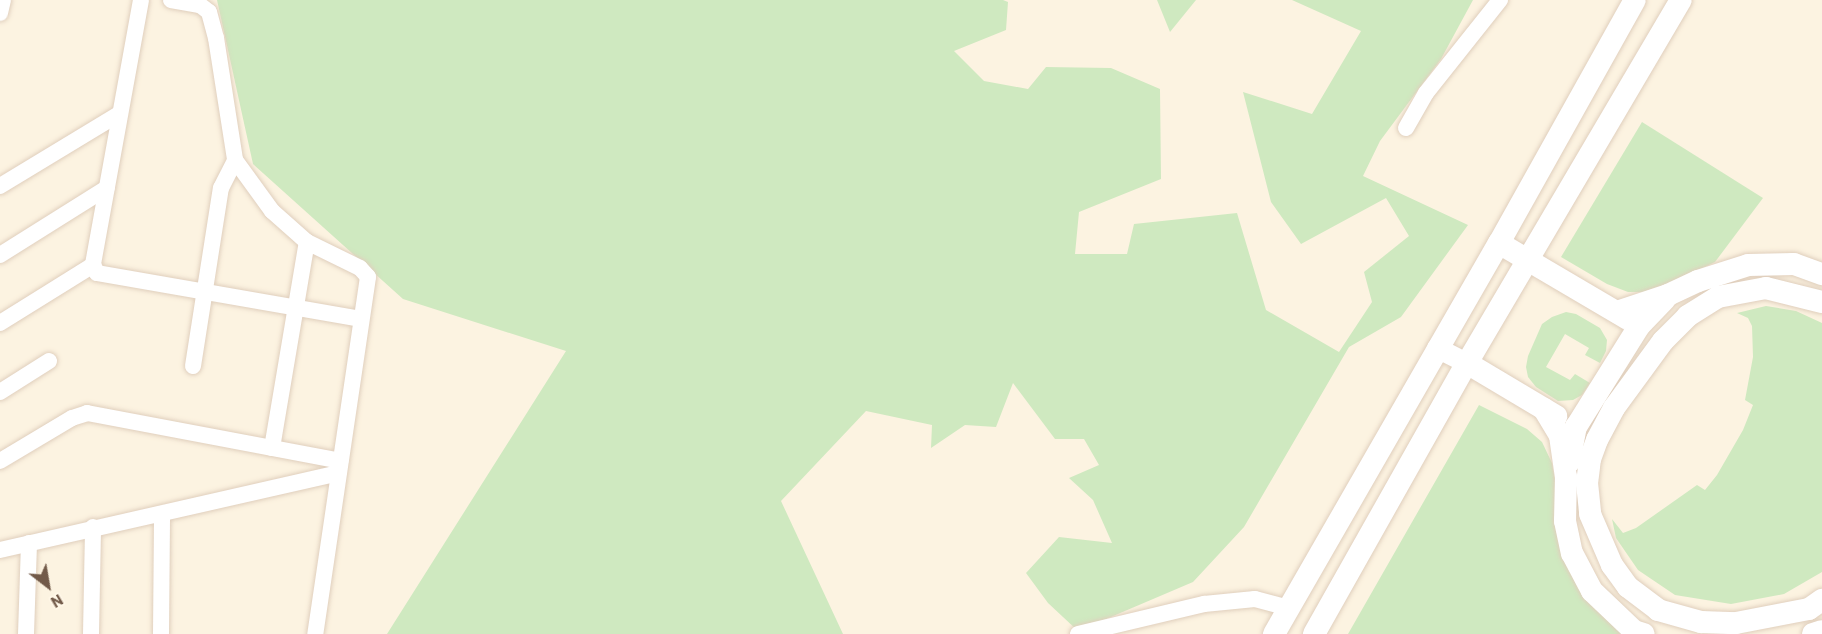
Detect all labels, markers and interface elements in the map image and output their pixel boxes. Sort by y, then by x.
north arrow [18,556,78,616]
text: N [48,591,67,613]

